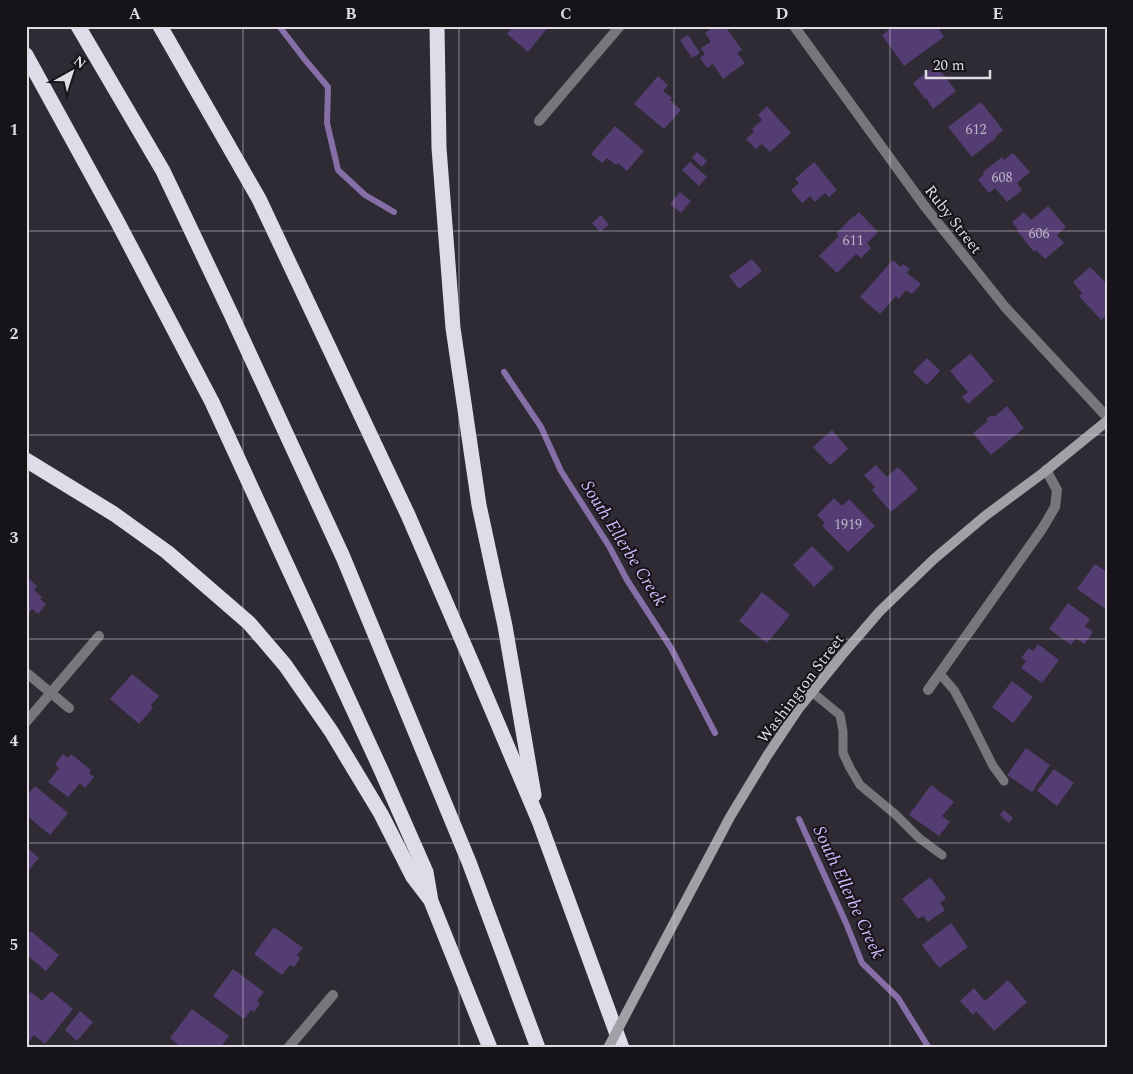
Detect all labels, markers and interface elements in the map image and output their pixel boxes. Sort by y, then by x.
text: A [129,2,142,26]
text: B [345,2,357,26]
text: C [560,2,572,26]
text: D [776,2,789,26]
text: E [993,2,1003,26]
north arrow [48,48,98,98]
scale bar [926,48,989,80]
text: N [69,51,91,74]
text: 20 m [933,54,965,77]
text: 1 [10,118,18,142]
house number: 612 [966,119,987,140]
house number: 608 [992,167,1013,188]
street label: Ruby Street [918,180,988,260]
house number: 606 [1029,223,1050,244]
house number: 611 [843,230,864,251]
text: 2 [10,322,19,346]
water label: South Ellerbe Creek [574,475,674,612]
house number: 1919 [834,514,862,535]
text: 3 [10,526,19,550]
street label: Washington Street [752,628,850,749]
text: 4 [10,729,19,753]
water label: South Ellerbe Creek [806,821,891,964]
text: 5 [10,933,18,957]

